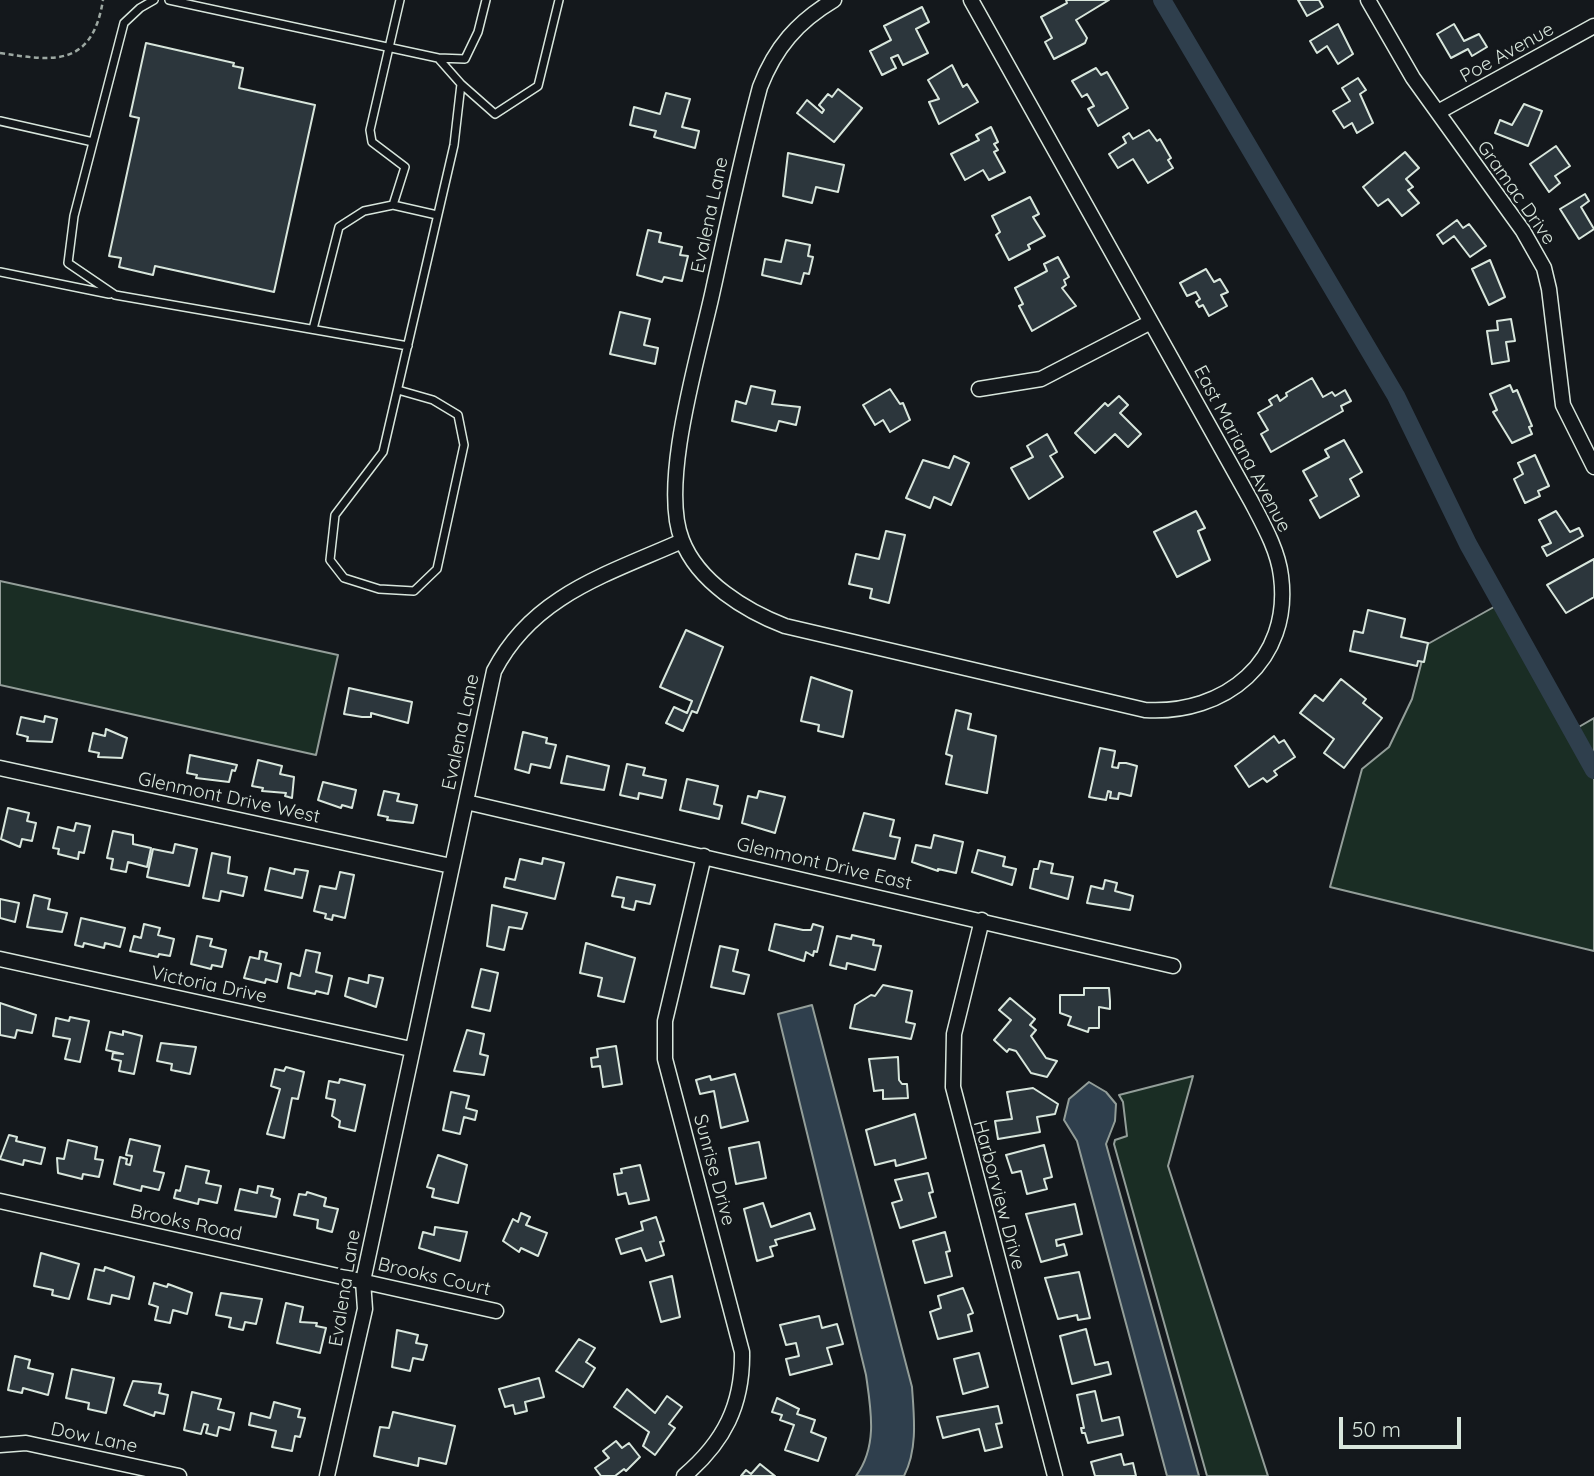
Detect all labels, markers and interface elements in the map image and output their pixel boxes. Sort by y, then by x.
street label: Poe Avenue [1456,18,1558,88]
street label: Gramac Drive [1472,137,1560,249]
street label: Evalena Lane [687,155,733,275]
street label: East Mariana Avenue [1188,362,1296,536]
street label: Evalena Lane [438,672,484,792]
street label: Glenmont Drive West [136,768,322,828]
street label: Glenmont Drive East [734,833,914,895]
street label: Victoria Drive [149,962,269,1008]
street label: Sunrise Drive [688,1112,740,1228]
street label: Harborview Drive [968,1118,1030,1272]
street label: Brooks Road [128,1200,244,1246]
street label: Evalena Lane [325,1228,365,1348]
street label: Brooks Court [375,1253,493,1301]
scale bar [1342,1402,1464,1446]
text: 50 m [1352,1416,1401,1442]
street label: Dow Lane [49,1418,139,1458]

